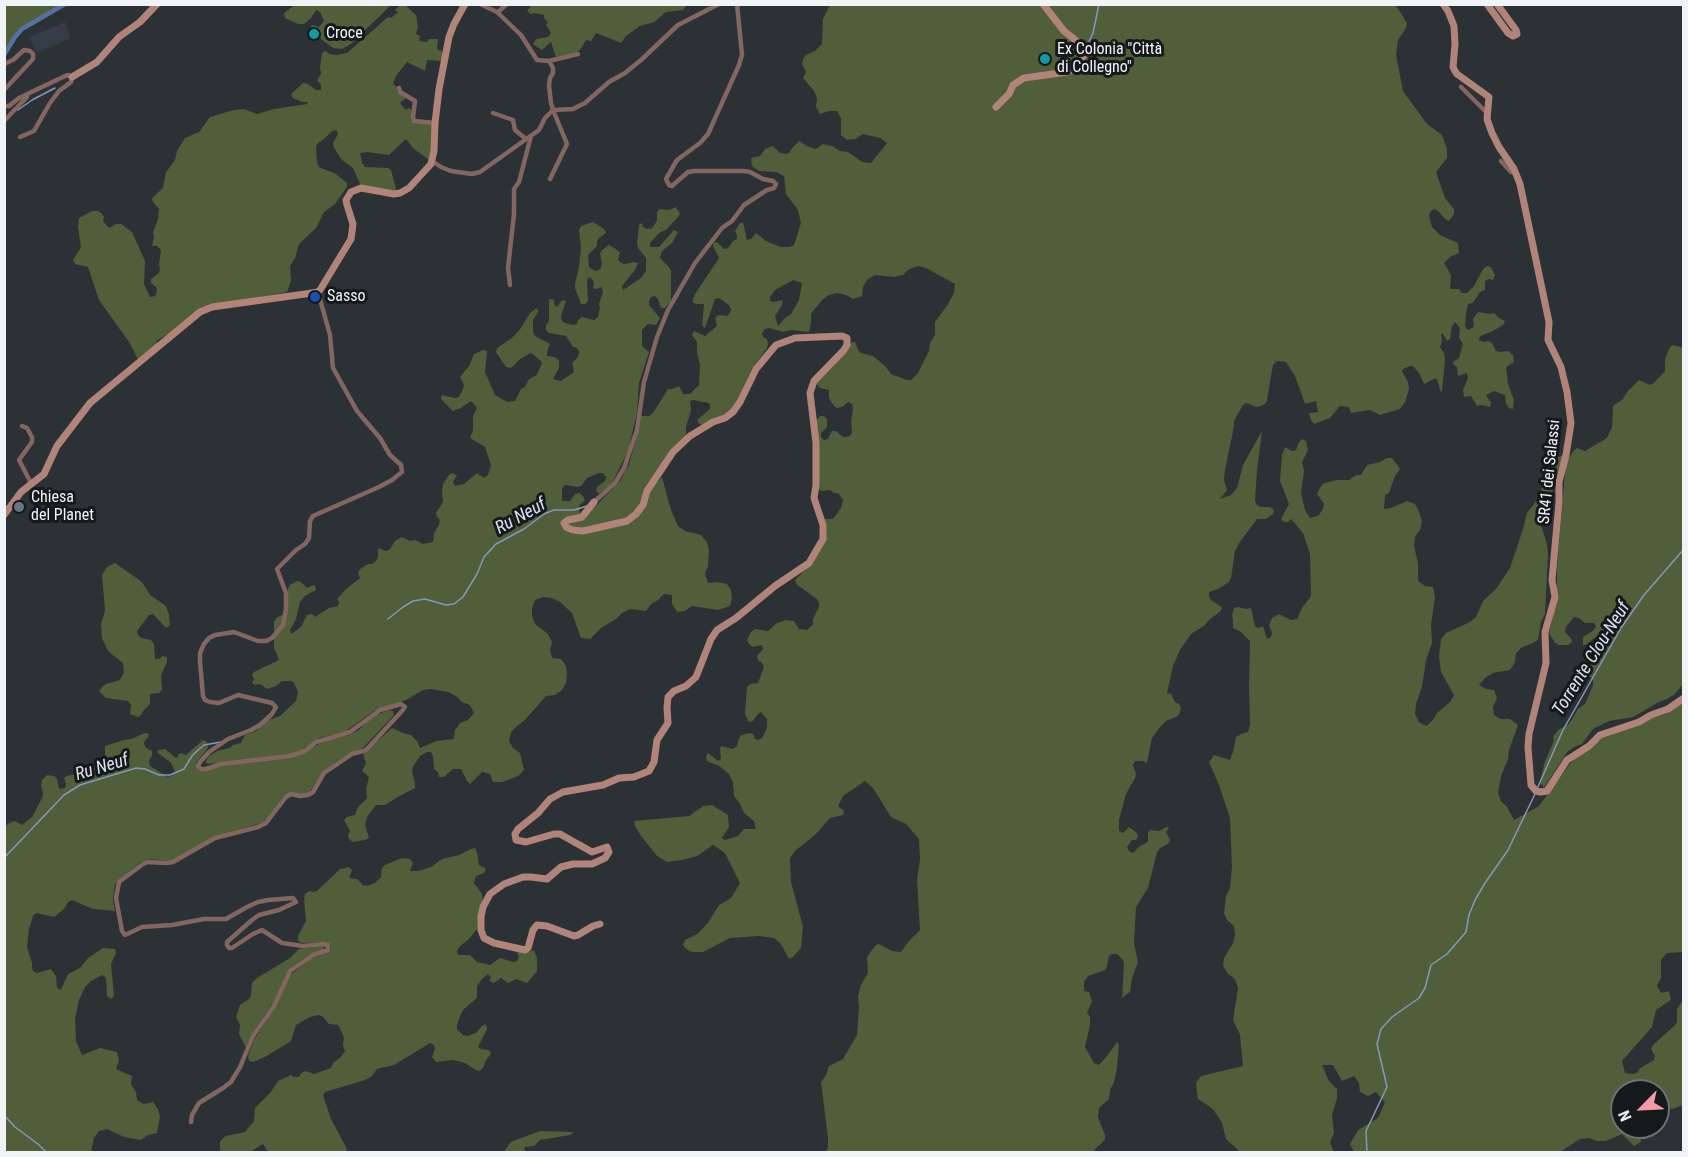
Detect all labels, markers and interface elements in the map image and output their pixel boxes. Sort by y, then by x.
place label: Croce [326,24,363,44]
marker: Croce [307,27,321,41]
place label: Ex Colonia "Città di Collegno" [1057,40,1162,78]
marker: Ex Colonia "Città di Collegno" [1038,52,1052,66]
place label: Sasso [327,287,366,307]
marker: Sasso [308,290,322,304]
street label: SR41 dei Salassi [1535,419,1565,525]
place label: Chiesa del Planet [31,488,94,526]
water label: Ru Neuf [492,494,550,540]
marker: Chiesa del Planet [12,500,26,514]
water label: Torrente Clou-Neuf [1548,598,1636,720]
water label: Ru Neuf [73,750,131,786]
north arrow [1610,1079,1670,1139]
text: N [1614,1107,1636,1124]

